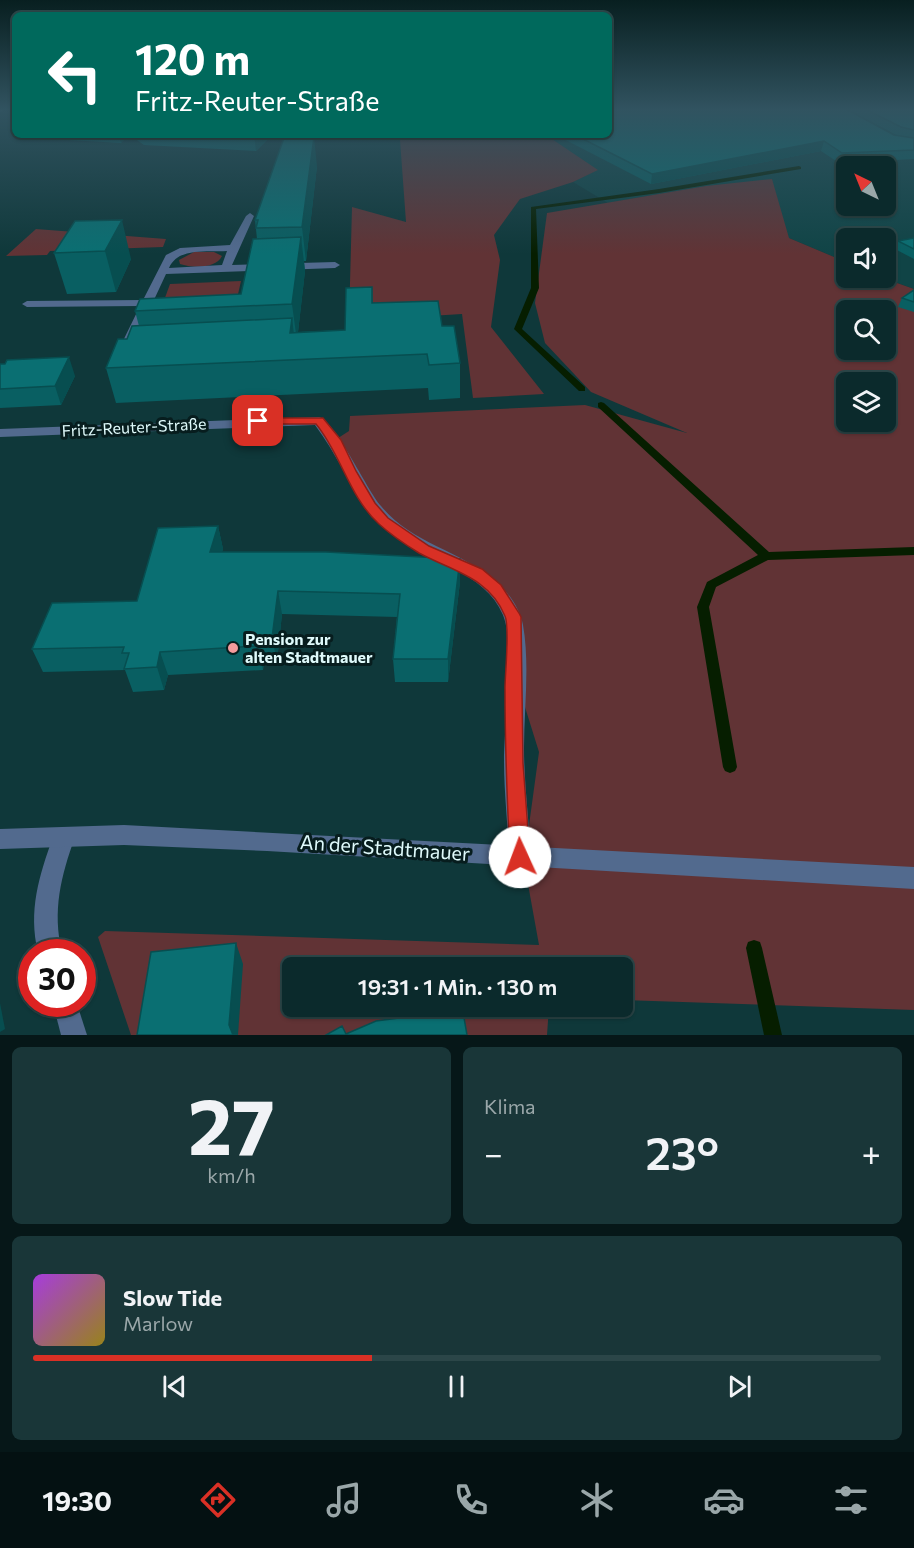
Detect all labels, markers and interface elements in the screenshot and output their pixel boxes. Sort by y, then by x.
text: 120 m [135,32,250,84]
icon: left [36,36,114,114]
text: Fritz-Reuter-Straße [135,84,379,117]
north arrow [836,156,896,216]
map controls [836,156,896,432]
button: sound [836,228,896,288]
button: search [836,300,896,360]
button: layers [836,372,896,432]
pin [232,395,283,446]
icon: arrive [241,404,274,437]
street label: Fritz-Reuter-Straße [61,413,207,440]
place label: Pension zur alten Stadtmauer [245,629,373,666]
marker: Pension zur alten Stadtmauer [226,641,240,655]
position arrow [488,825,552,889]
street label: An der Stadtmauer [299,829,471,865]
speed limit sign: 30 [18,939,96,1017]
text: 19:31 · 1 Min. · 130 m [358,973,557,1000]
text: 27 [188,1076,275,1171]
text: Klima [484,1094,536,1118]
text: 23° [645,1124,719,1179]
text: − [484,1132,503,1173]
text: + [862,1132,881,1173]
text: km/h [207,1163,256,1187]
text: Slow Tide [123,1284,222,1311]
text: Marlow [123,1311,193,1335]
icon: previous [158,1370,191,1403]
icon: pause [440,1370,473,1403]
icon: next [723,1370,756,1403]
icon: directions [197,1479,239,1521]
icon: music [323,1479,365,1521]
icon: phone [450,1479,492,1521]
icon: climate [576,1479,618,1521]
icon: car [703,1479,745,1521]
icon: filters [830,1479,872,1521]
text: 19:30 [42,1484,112,1517]

